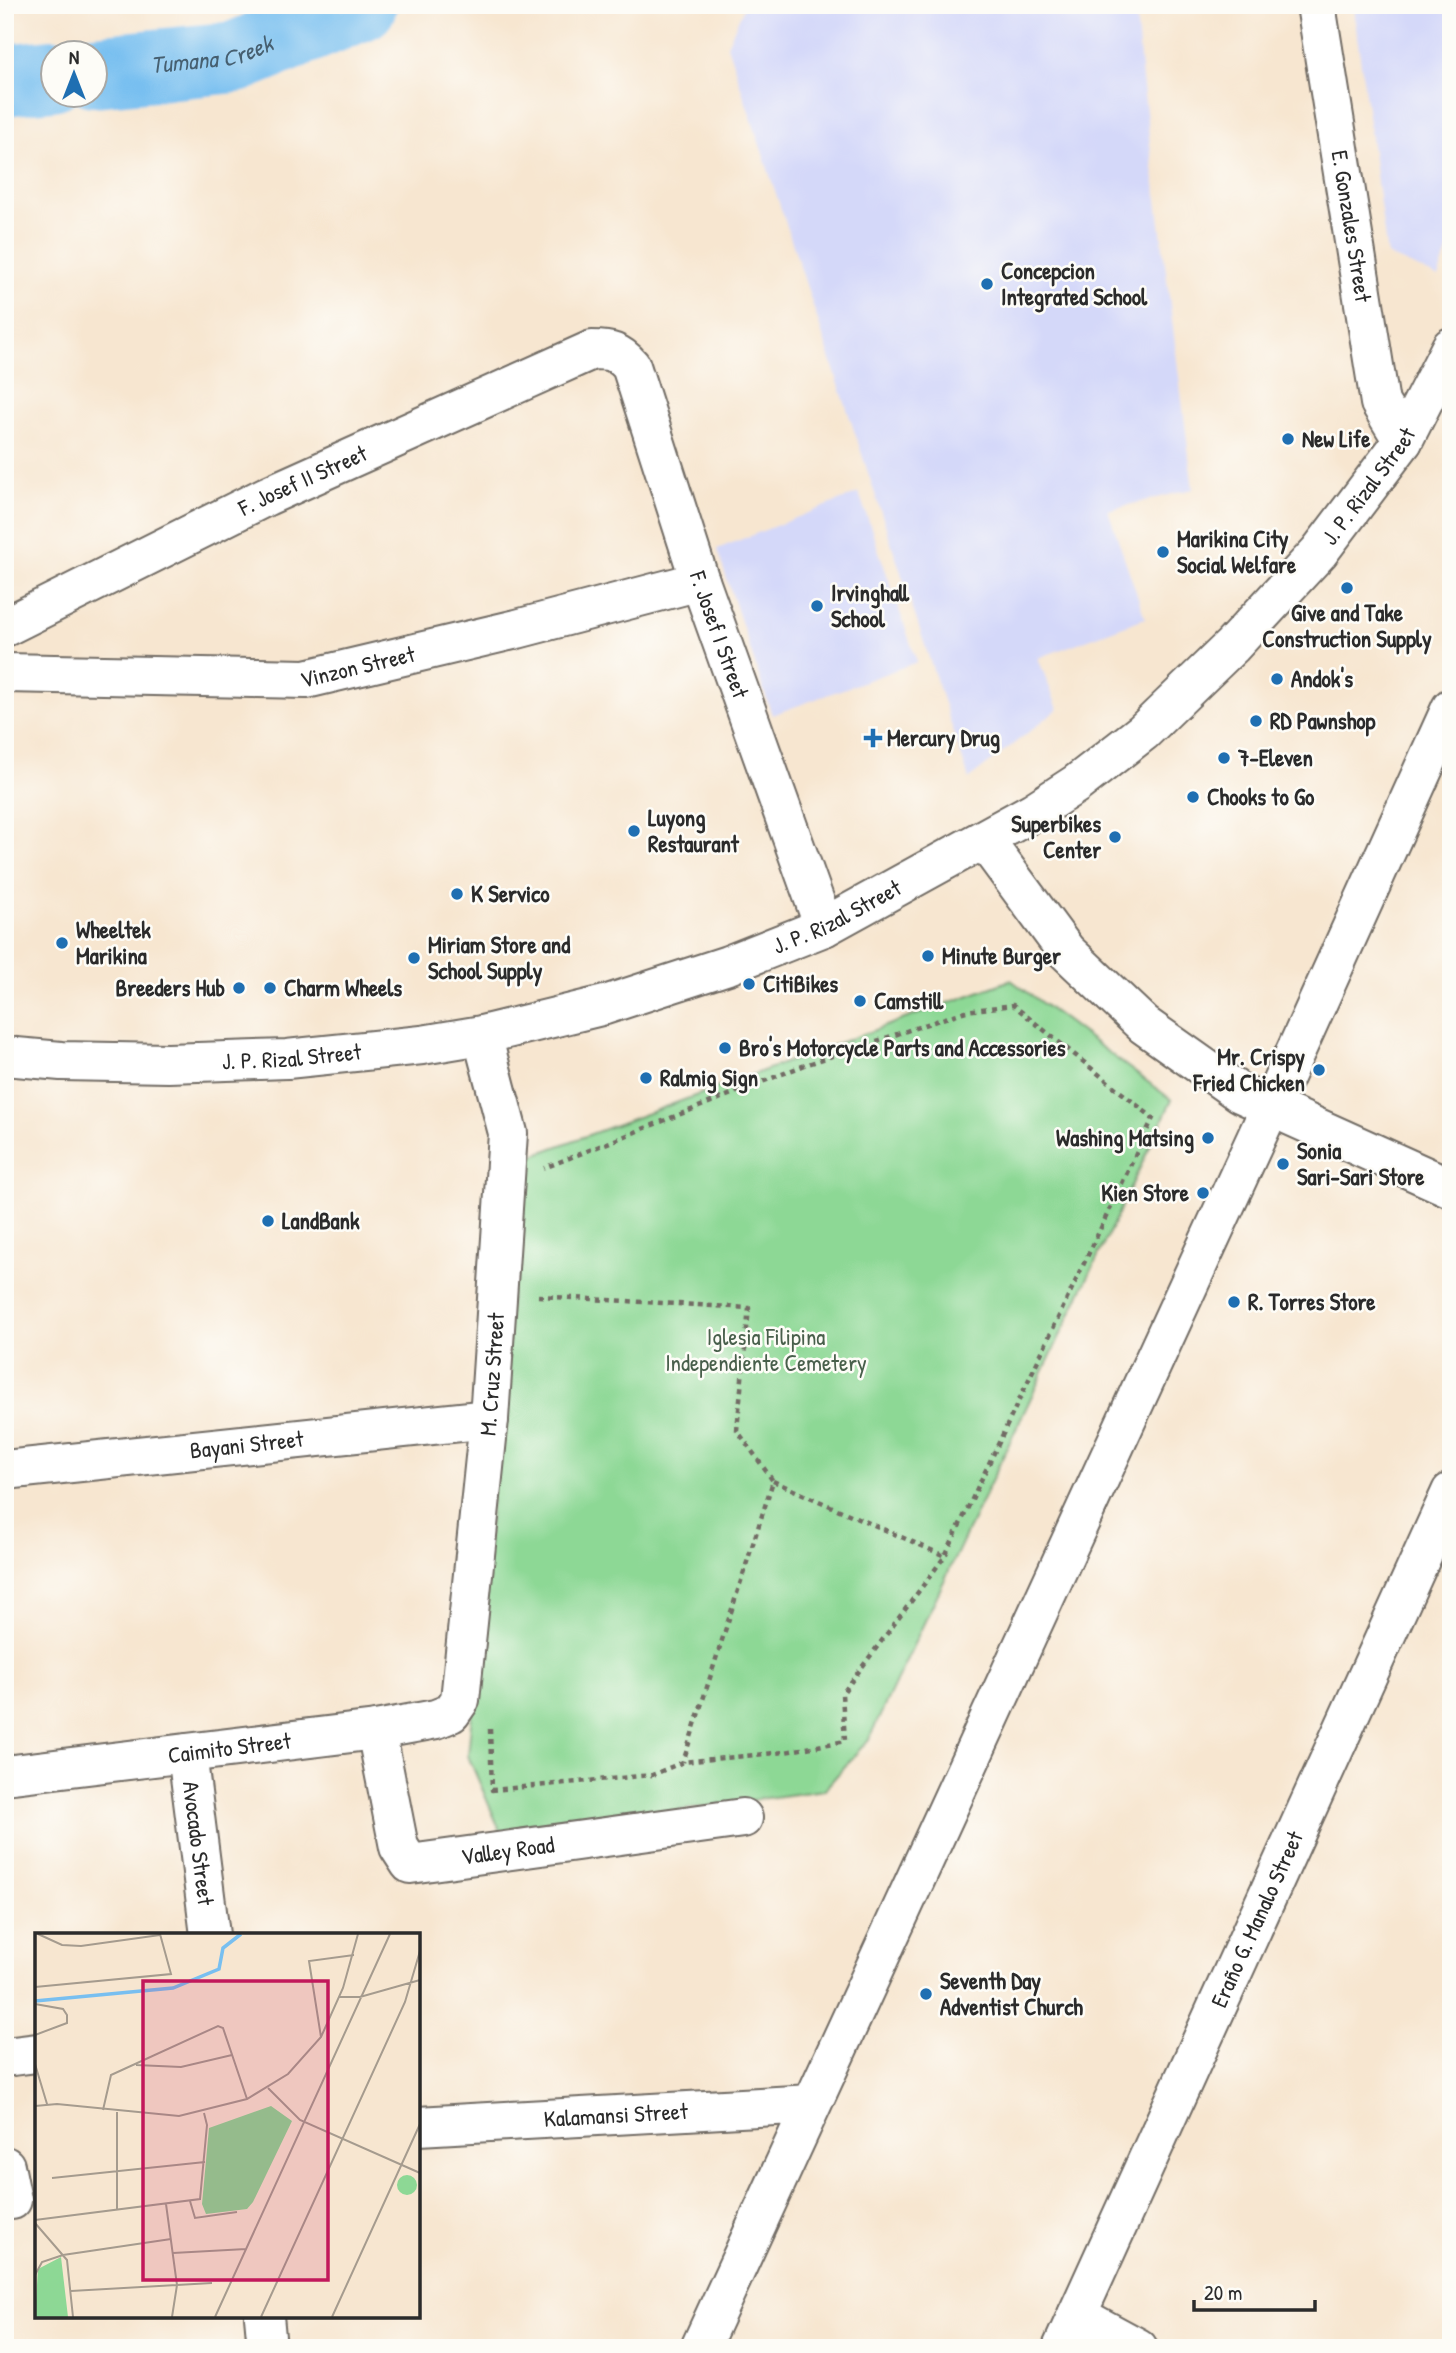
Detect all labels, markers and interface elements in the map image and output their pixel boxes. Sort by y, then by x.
water label: Tumana Creek [149,26,279,80]
north arrow [38,38,108,108]
text: N [69,44,79,70]
street label: E. Gonzales Street [1325,148,1380,305]
place label: Concepcion Integrated School [1001,255,1148,313]
marker: Concepcion Integrated School [979,276,995,292]
street label: J. P. Rizal Street [1314,421,1423,551]
place label: New Life [1302,423,1371,454]
marker: New Life [1280,431,1296,447]
street label: F. Josef II Street [232,437,373,523]
place label: Marikina City Social Welfare [1177,523,1297,580]
marker: Marikina City Social Welfare [1155,544,1171,560]
street label: F. Josef I Street [683,566,757,703]
place label: Irvinghall School [831,577,910,634]
marker: Give and Take Construction Supply [1339,580,1355,596]
place label: Give and Take Construction Supply [1262,597,1432,655]
marker: Irvinghall School [809,598,825,614]
street label: Vinzon Street [297,637,419,695]
place label: Andok's [1291,663,1353,694]
marker: Andok's [1269,671,1285,687]
place label: RD Pawnshop [1270,705,1376,737]
marker: RD Pawnshop [1248,713,1264,729]
place label: Mercury Drug [887,722,1000,754]
marker: Mercury Drug [865,730,881,746]
place label: 7-Eleven [1237,742,1313,773]
marker: 7-Eleven [1216,750,1232,766]
place label: Chooks to Go [1207,781,1315,812]
marker: Chooks to Go [1185,789,1201,805]
place label: Luyong Restaurant [648,802,740,859]
place label: Superbikes Center [1011,808,1101,865]
marker: Luyong Restaurant [626,823,642,839]
marker: Superbikes Center [1107,829,1123,845]
street label: J. P. Rizal Street [768,871,907,961]
place label: K Servico [471,878,550,909]
marker: K Servico [449,886,465,902]
place label: Wheeltek Marikina [76,914,151,971]
place label: Miriam Store and School Supply [428,929,570,987]
marker: Wheeltek Marikina [54,935,70,951]
place label: Minute Burger [942,940,1061,972]
marker: Minute Burger [920,948,936,964]
marker: Miriam Store and School Supply [406,950,422,966]
place label: CitiBikes [763,968,838,999]
place label: Breeders Hub [116,972,225,1003]
place label: Charm Wheels [284,972,402,1003]
marker: CitiBikes [741,976,757,992]
marker: Breeders Hub [231,980,247,996]
marker: Charm Wheels [262,980,278,996]
place label: Camstill [874,985,944,1016]
marker: Camstill [852,993,868,1009]
place label: Bro's Motorcycle Parts and Accessories [739,1032,1066,1064]
street label: J. P. Rizal Street [221,1035,364,1076]
marker: Bro's Motorcycle Parts and Accessories [717,1040,733,1056]
place label: Mr. Crispy Fried Chicken [1193,1041,1305,1098]
place label: Ralmig Sign [660,1062,758,1094]
marker: Mr. Crispy Fried Chicken [1311,1062,1327,1078]
marker: Ralmig Sign [638,1070,654,1086]
place label: Washing Matsing [1056,1122,1194,1154]
marker: Washing Matsing [1200,1130,1216,1146]
place label: Sonia Sari-Sari Store [1297,1135,1425,1192]
marker: Sonia Sari-Sari Store [1275,1156,1291,1172]
place label: Kien Store [1101,1177,1190,1208]
marker: Kien Store [1195,1185,1211,1201]
place label: LandBank [282,1205,360,1236]
marker: LandBank [260,1213,276,1229]
place label: R. Torres Store [1248,1286,1376,1317]
marker: R. Torres Store [1226,1294,1242,1310]
street label: M. Cruz Street [471,1311,511,1437]
park label: Iglesia Filipina Independiente Cemetery [665,1321,867,1378]
street label: Bayani Street [188,1423,306,1465]
street label: Caimito Street [166,1724,294,1770]
street label: Avocado Street [176,1779,222,1908]
street label: Eraño G. Manalo Street [1203,1825,1310,2012]
street label: Valley Road [459,1828,556,1872]
inset map [35,1933,420,2318]
place label: Seventh Day Adventist Church [940,1965,1083,2022]
marker: Seventh Day Adventist Church [918,1986,934,2002]
street label: Kalamansi Street [543,2095,690,2134]
scale bar [1194,2269,1314,2313]
text: 20 m [1204,2278,1242,2307]

